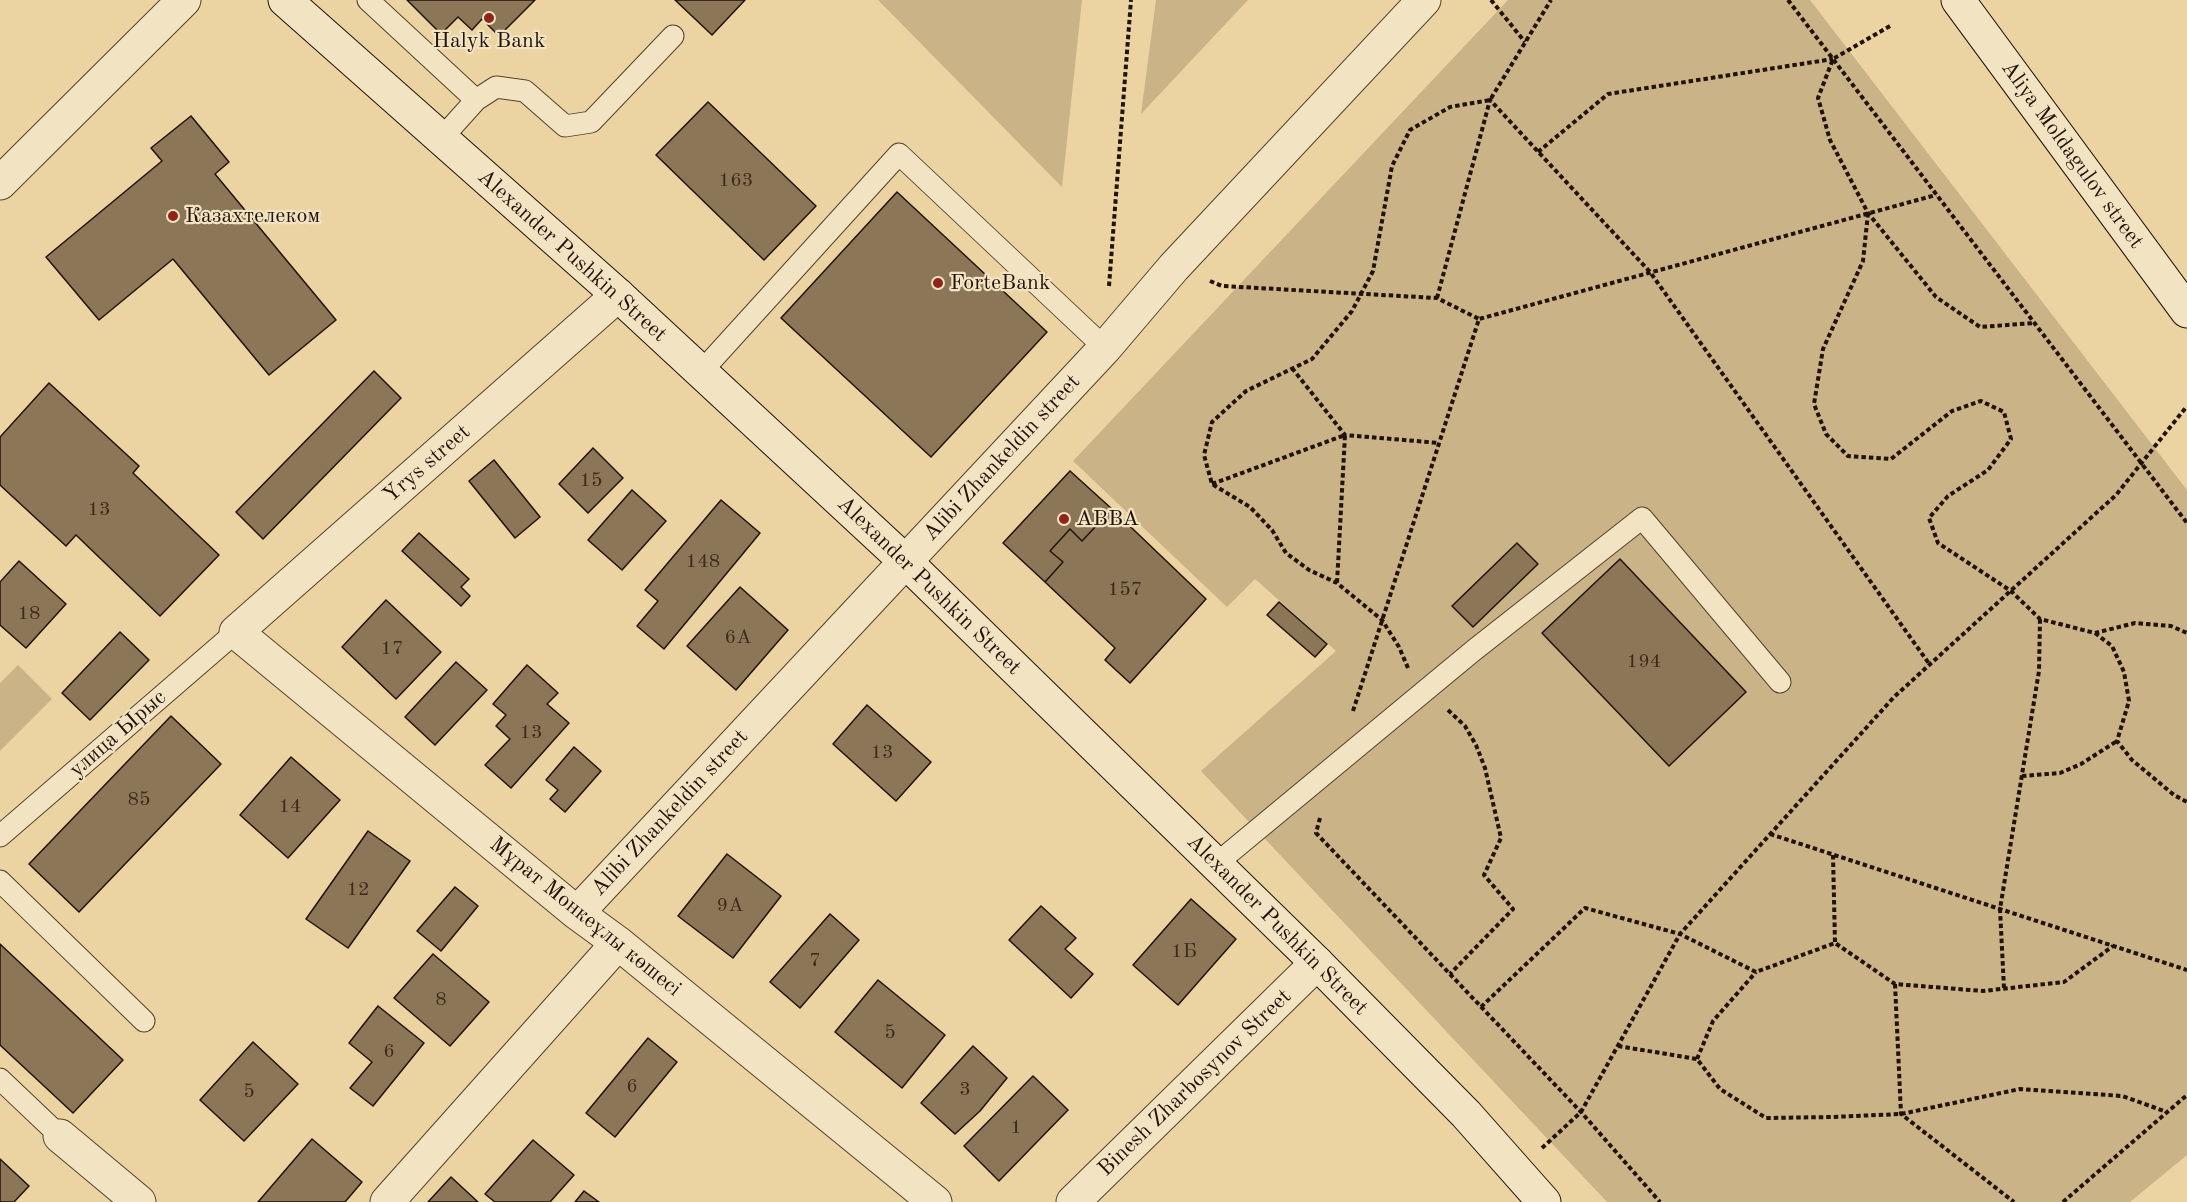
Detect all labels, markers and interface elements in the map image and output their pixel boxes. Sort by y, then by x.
marker: Halyk Bank [482,11,496,25]
place label: Halyk Bank [433,28,545,54]
street label: Aliya Moldagulov street [1995,56,2149,254]
street label: Alexander Pushkin Street [472,164,672,348]
house number: 163 [719,169,753,193]
place label: Казахтелеком [185,203,320,229]
marker: Казахтелеком [166,209,180,223]
place label: ForteBank [950,270,1050,296]
marker: ForteBank [931,276,945,290]
street label: Alibi Zhankeldin street [918,369,1086,547]
street label: Yrys street [378,419,476,509]
house number: 15 [579,469,603,493]
street label: Alexander Pushkin Street [831,491,1027,681]
house number: 13 [87,498,111,522]
place label: ABBA [1076,506,1139,532]
marker: ABBA [1057,512,1071,526]
house number: 148 [686,550,720,574]
house number: 157 [1108,578,1142,602]
house number: 18 [17,602,41,626]
house number: 6А [725,626,751,650]
house number: 17 [380,637,404,661]
house number: 194 [1627,650,1661,674]
street label: улица Ырыс [64,685,172,783]
house number: 13 [519,721,543,745]
street label: Alibi Zhankeldin street [586,724,754,902]
house number: 13 [870,741,894,765]
house number: 85 [127,788,151,812]
house number: 14 [278,795,302,819]
street label: Alexander Pushkin Street [1181,829,1373,1021]
street label: Мұрат Монкеұлы көшесі [484,831,686,1003]
house number: 12 [346,878,370,902]
house number: 9А [717,894,743,918]
house number: 1Б [1171,940,1197,964]
house number: 7 [809,949,821,973]
street label: Binesh Zharbosynov Street [1093,984,1297,1182]
house number: 8 [435,988,447,1012]
house number: 5 [884,1021,896,1045]
house number: 6 [383,1040,395,1064]
house number: 6 [626,1075,638,1099]
house number: 3 [959,1078,971,1102]
house number: 5 [243,1080,255,1104]
house number: 1 [1010,1116,1022,1140]

